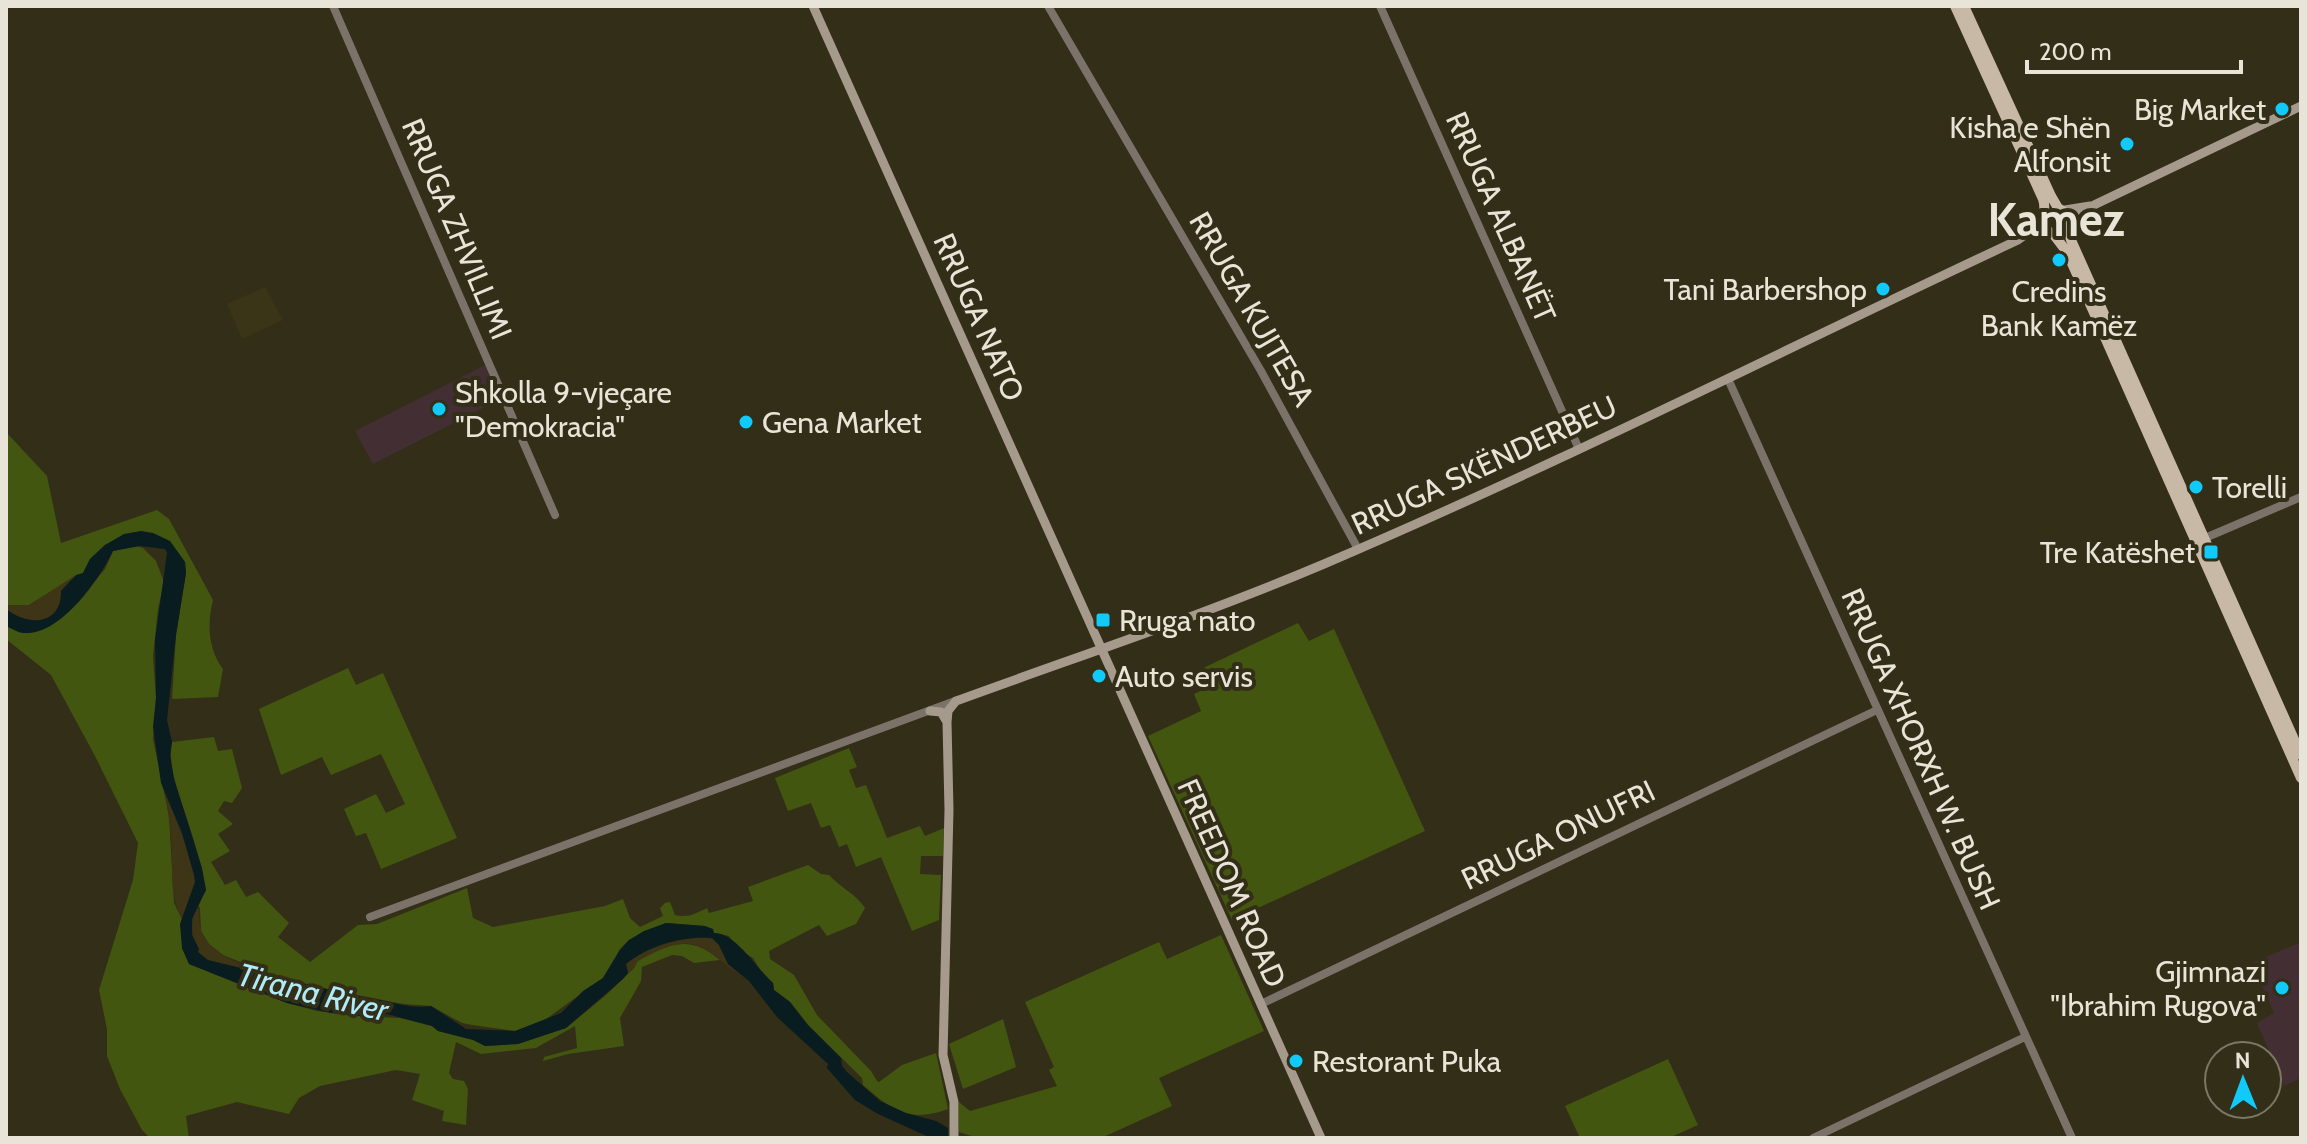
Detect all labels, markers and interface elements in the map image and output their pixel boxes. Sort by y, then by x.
scale bar [2027,24,2241,74]
text: 200 m [2039,37,2112,66]
place label: Big Market [2134,91,2266,128]
marker: Big Market [2273,100,2291,118]
street label: RRUGA ALBANËT [1438,106,1564,328]
place label: Kisha e Shën Alfonsit [1949,109,2111,180]
street label: RRUGA ZHVILLIMI [394,113,520,345]
marker: Kisha e Shën Alfonsit [2118,135,2136,153]
district label: Kamez [1988,192,2125,248]
street label: RRUGA KUJTESA [1181,205,1323,413]
street label: RRUGA NATO [926,227,1032,407]
marker: Credins Bank Kamëz [2050,251,2068,269]
place label: Tani Barbershop [1663,271,1867,308]
place label: Credins Bank Kamëz [1981,273,2137,344]
marker: Tani Barbershop [1874,280,1892,298]
place label: Shkolla 9-vjeçare "Demokracia" [455,374,672,445]
street label: RRUGA SKËNDERBEU [1346,387,1622,543]
marker: Shkolla 9-vjeçare "Demokracia" [430,400,448,418]
place label: Gena Market [762,404,922,441]
marker: Gena Market [737,413,755,431]
place label: Torelli [2212,469,2287,506]
marker: Torelli [2187,478,2205,496]
place label: Tre Katëshet [2040,534,2195,571]
marker: Tre Katëshet [2202,543,2220,561]
street label: RRUGA XHORXH W. BUSH [1833,583,2009,915]
place label: Rruga nato [1119,602,1256,639]
marker: Rruga nato [1094,611,1112,629]
place label: Auto servis [1115,658,1253,695]
marker: Auto servis [1090,667,1108,685]
street label: RRUGA ONUFRI [1455,772,1661,898]
street label: FREEDOM ROAD [1170,773,1294,993]
place label: Gjimnazi "Ibrahim Rugova" [2050,953,2266,1024]
water label: Tirana River [234,955,393,1030]
marker: Gjimnazi "Ibrahim Rugova" [2273,979,2291,997]
north arrow [2203,1040,2283,1120]
place label: Restorant Puka [1312,1043,1502,1080]
text: N [2235,1047,2251,1074]
marker: Restorant Puka [1287,1052,1305,1070]

